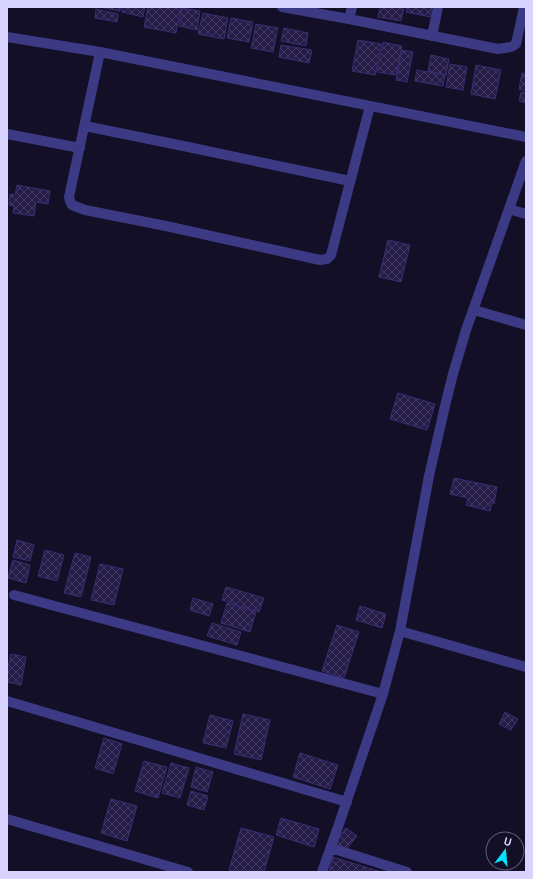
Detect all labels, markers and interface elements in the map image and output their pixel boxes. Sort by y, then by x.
north arrow [485,831,525,871]
text: U [502,835,513,848]

